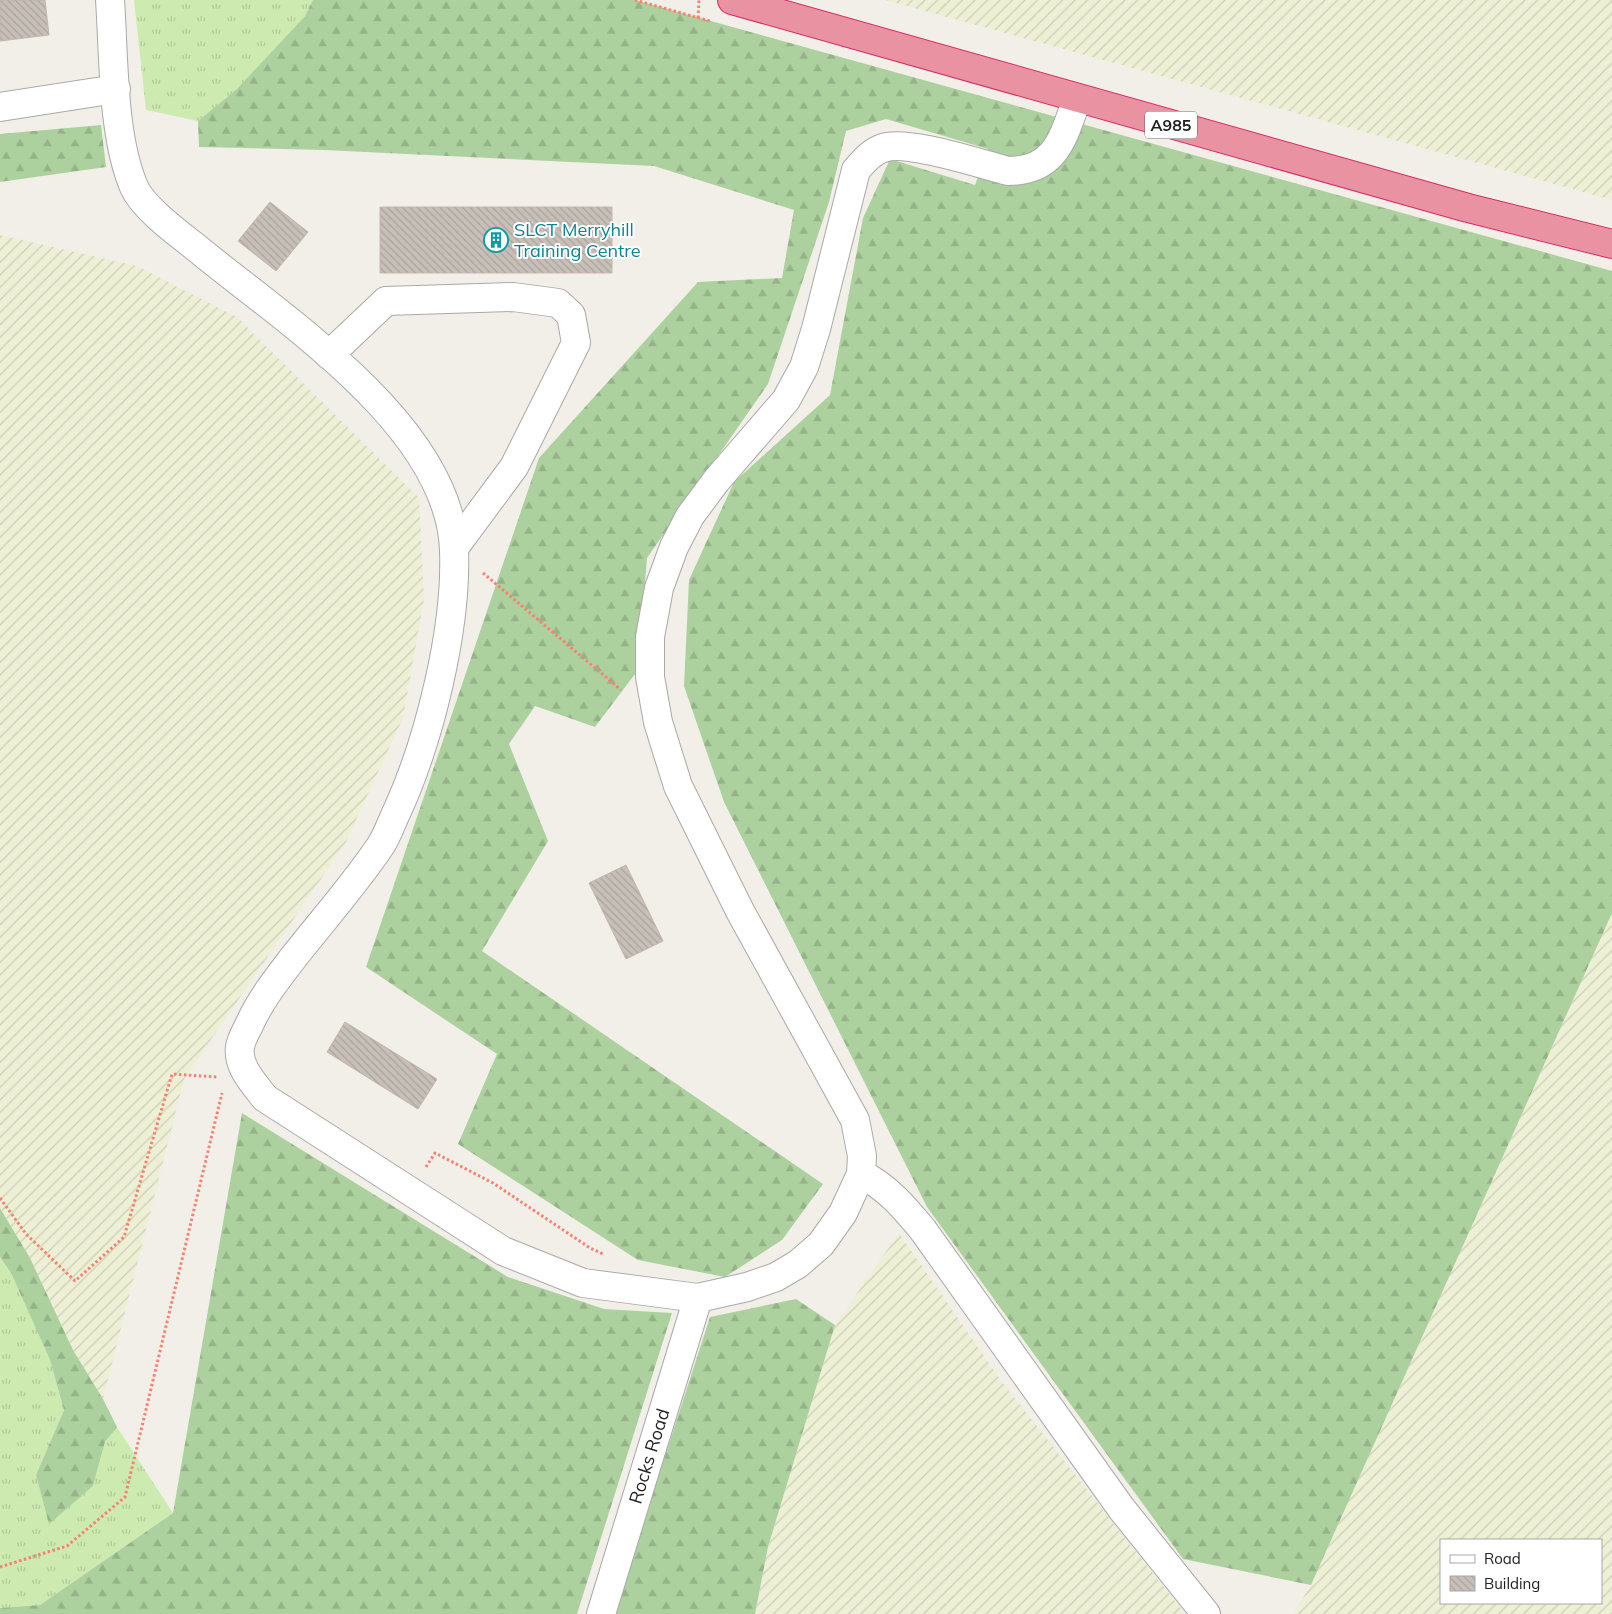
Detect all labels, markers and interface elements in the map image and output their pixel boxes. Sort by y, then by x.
road number: A985 [1145,112,1197,138]
place label: SLCT Merryhill Training Centre [514,218,641,262]
building icon: SLCT Merryhill Training Centre [483,227,509,253]
street label: Rocks Road [624,1406,674,1507]
legend [1440,1539,1602,1604]
text: Road [1484,1549,1521,1568]
text: Building [1484,1574,1540,1593]

